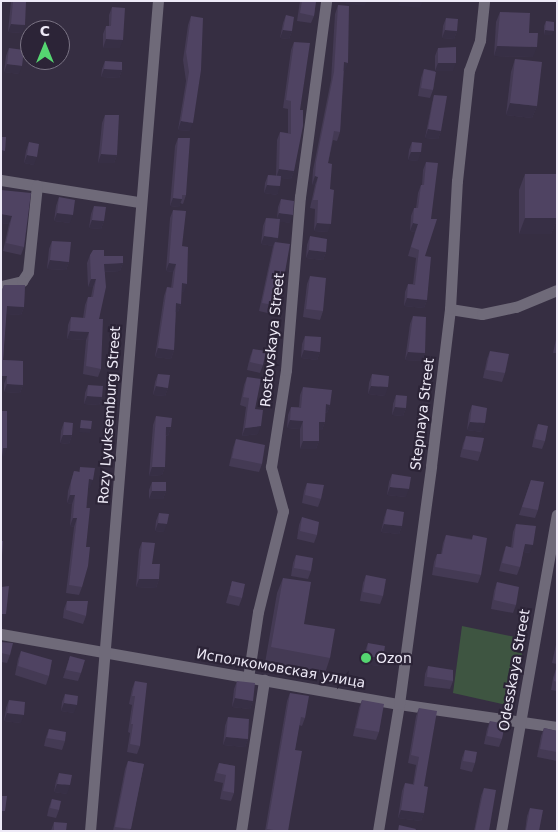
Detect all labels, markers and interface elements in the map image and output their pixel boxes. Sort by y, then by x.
north arrow [20,20,70,70]
text: С [40,23,50,39]
street label: Rostovskaya Street [257,272,287,408]
street label: Rozy Lyuksemburg Street [94,326,124,504]
street label: Stepnaya Street [407,357,437,471]
street label: Odesskaya Street [495,608,533,732]
street label: Исполкомовская улица [195,645,367,691]
place label: Ozon [376,650,412,666]
marker: Ozon [360,652,372,664]

